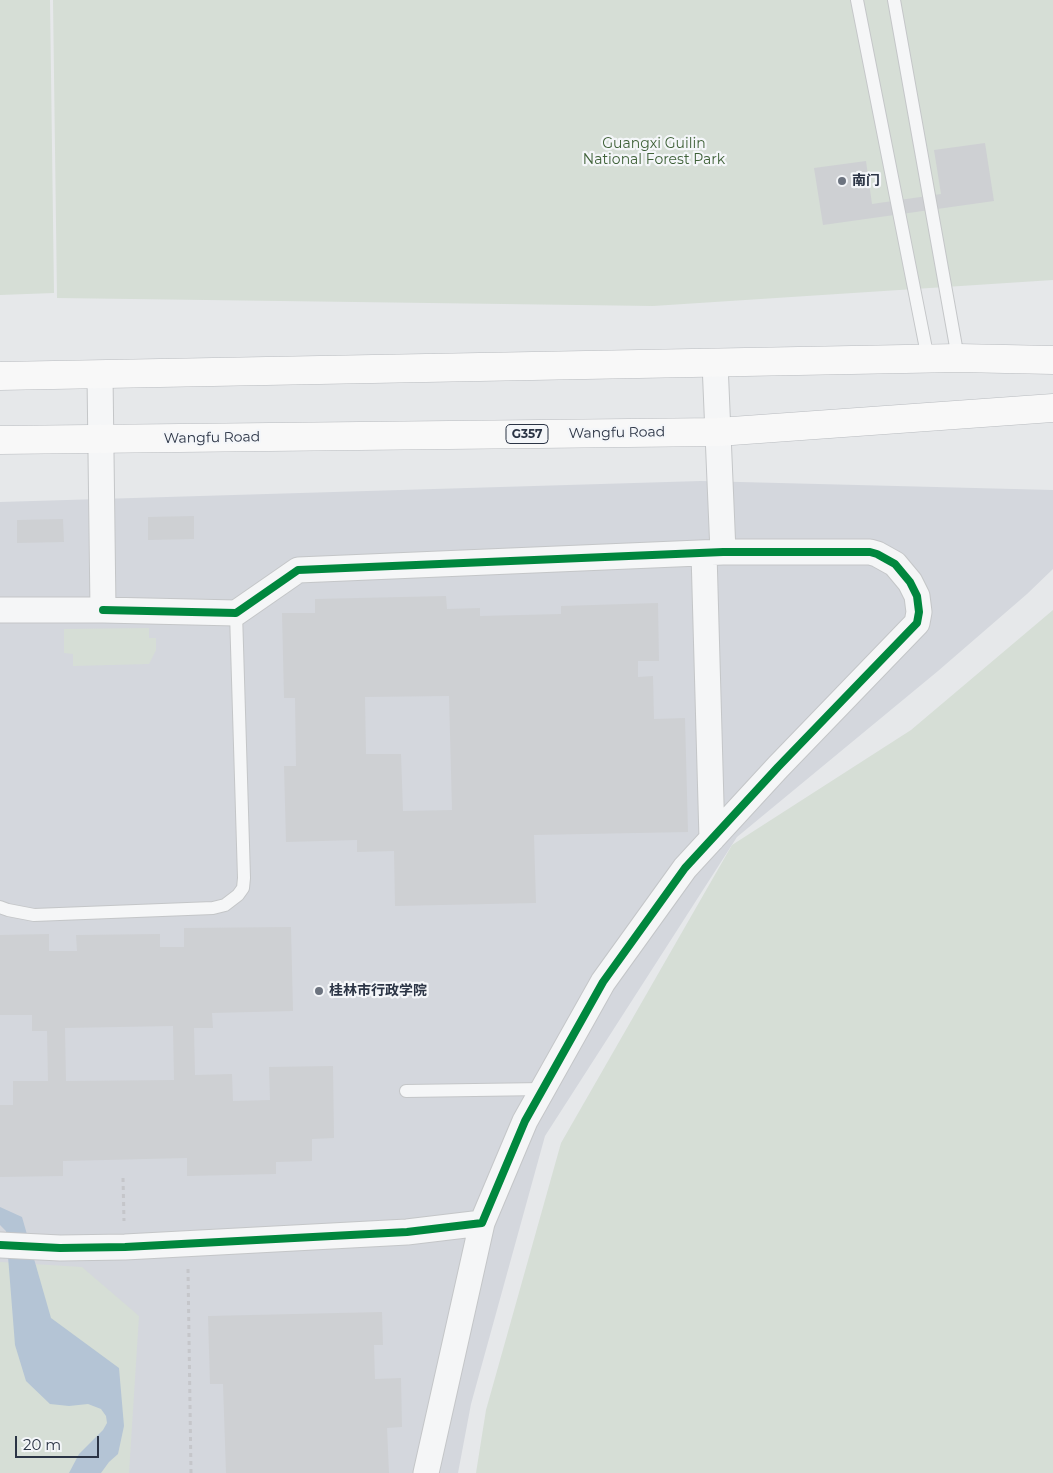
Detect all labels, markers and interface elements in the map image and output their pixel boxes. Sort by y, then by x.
park label: Guangxi Guilin National Forest Park [583,136,725,168]
place label: 南门 [852,173,880,189]
marker: 南门 [836,175,848,187]
road number: G357 [506,424,548,444]
street label: Wangfu Road [569,424,665,442]
street label: Wangfu Road [164,429,260,447]
place label: 桂林市行政学院 [329,983,427,999]
marker: 桂林市行政学院 [313,985,325,997]
scale bar [18,1426,101,1458]
text: 20 m [23,1435,61,1454]

